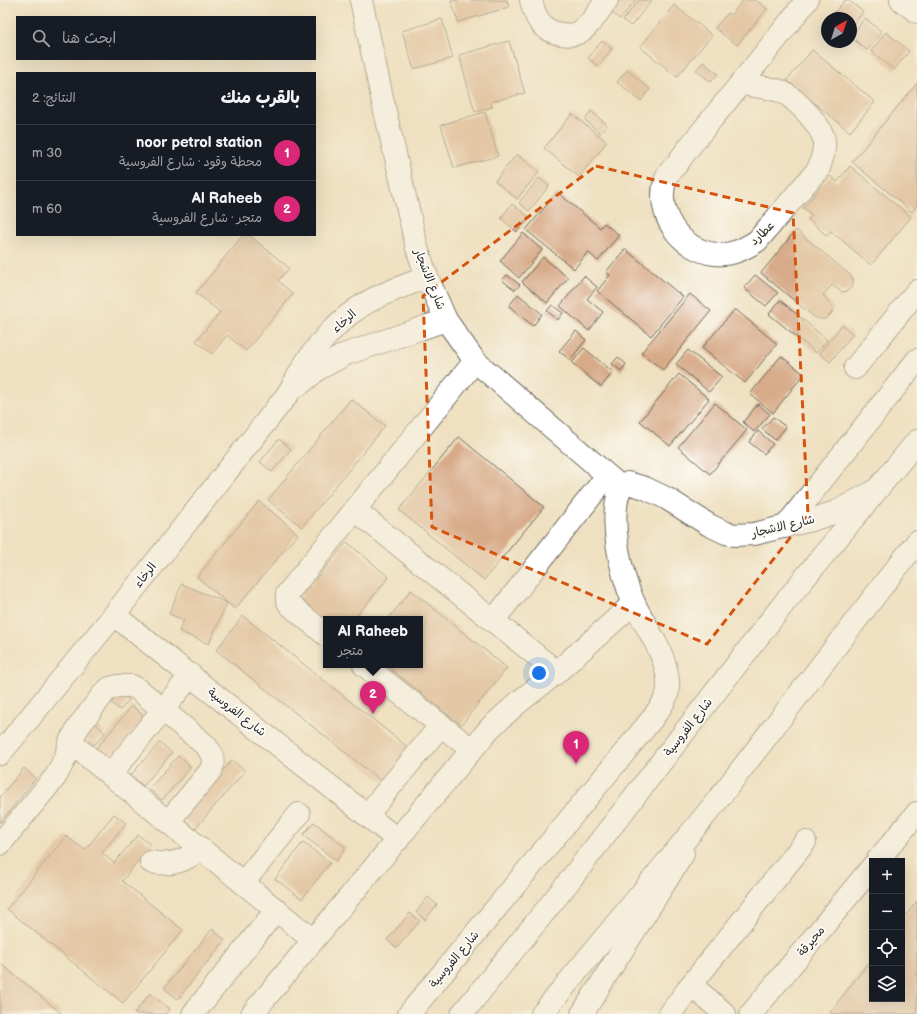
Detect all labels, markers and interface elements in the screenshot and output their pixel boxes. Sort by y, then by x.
north arrow [821,12,857,48]
search box [16,16,316,60]
icon: search [30,27,52,49]
text: ابحث هنا [62,29,116,48]
text: بالقرب منك [221,88,300,108]
text: النتائج: 2 [32,90,76,106]
text: noor petrol station [136,133,262,152]
text: 30 m [32,145,62,161]
text: 1 [284,145,290,161]
text: محطة وقود · شارع الفروسية [119,154,262,170]
text: Al Raheeb [192,189,262,208]
text: 60 m [32,201,62,217]
text: 2 [283,201,291,217]
text: متجر · شارع الفروسية [152,210,262,226]
street label: عطارد [747,218,778,249]
street label: شارع الاشجار [409,246,449,312]
street label: الرخاء [329,306,360,336]
street label: شارع الاشجار [749,512,816,542]
street label: الرخاء [131,560,160,591]
popup [323,616,423,668]
text: Al Raheeb [338,622,408,641]
text: متجر [338,643,363,659]
your location [529,663,549,683]
pin: 2 [360,681,386,714]
street label: شارع الفروسية [204,685,269,741]
street label: شارع الفروسية [661,695,717,760]
pin: 1 [563,731,589,764]
map controls [869,858,905,1002]
button: + [869,858,905,894]
button: − [869,894,905,930]
street label: محيرقة [794,923,828,959]
street label: شارع الفروسية [426,928,483,992]
button: locate [869,930,905,966]
button: layers [869,966,905,1002]

